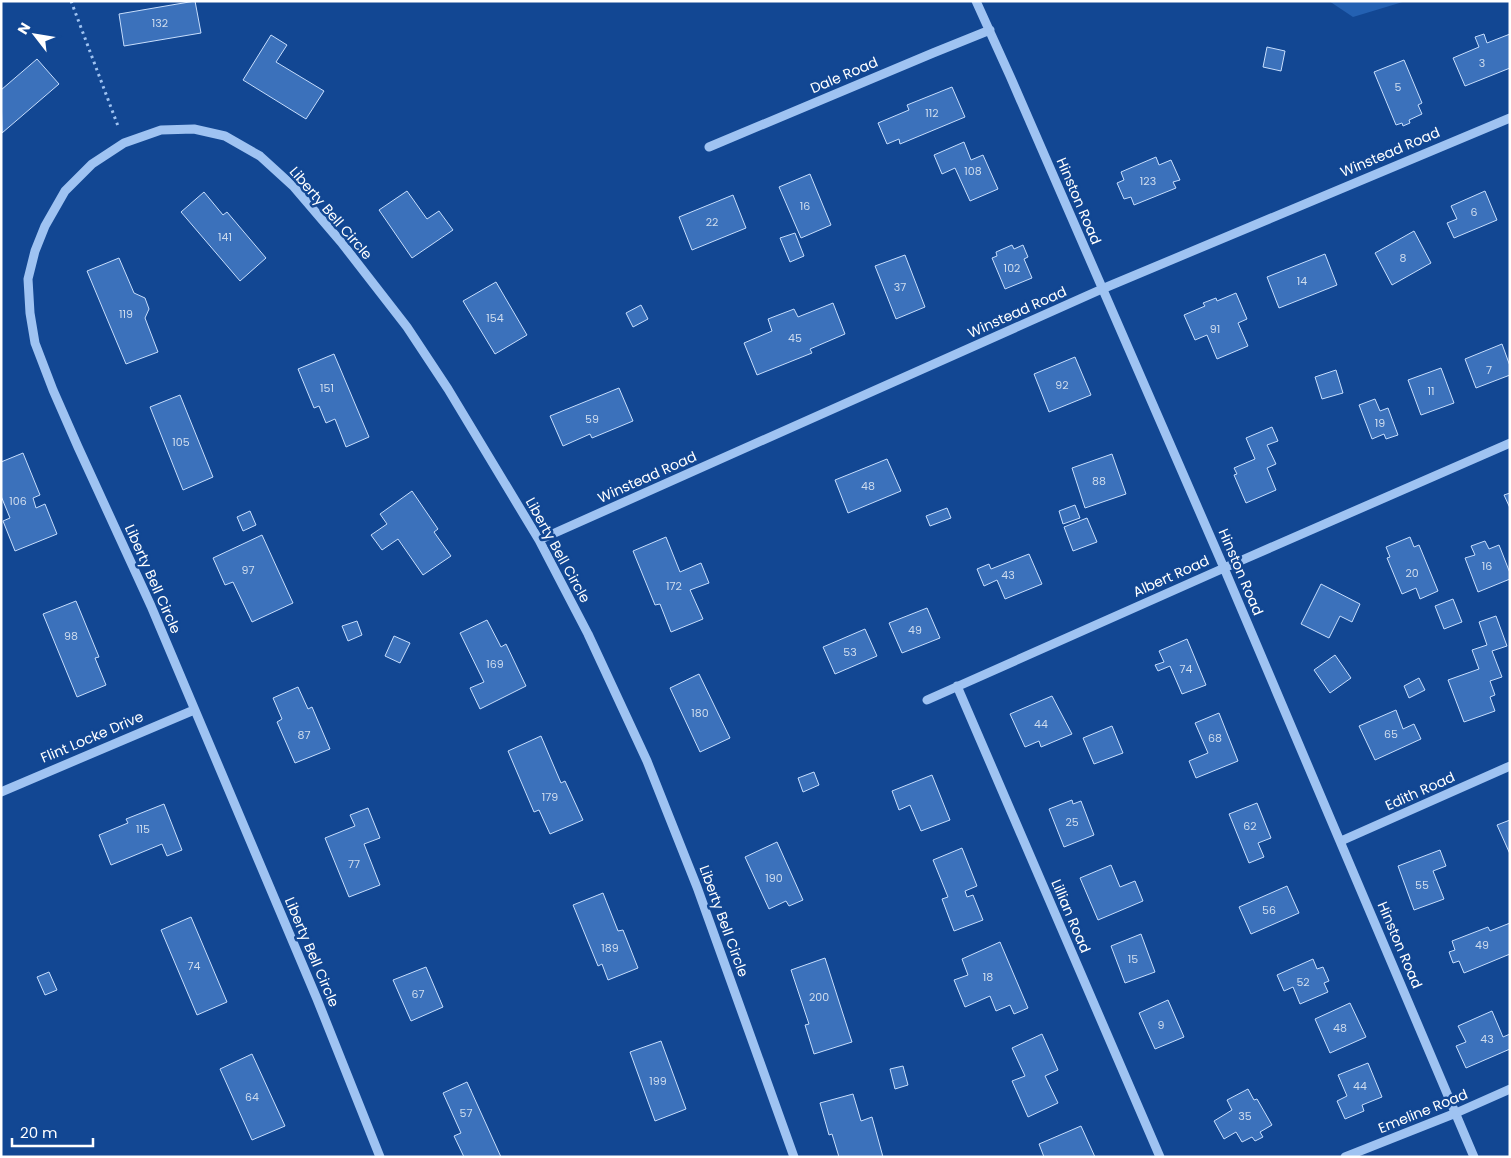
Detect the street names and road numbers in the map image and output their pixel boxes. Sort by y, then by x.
street label: Dale Road [807,52,881,98]
street label: Winstead Road [1337,122,1443,182]
street label: Hinston Road [1052,154,1106,248]
street label: Liberty Bell Circle [285,162,377,264]
street label: Winstead Road [964,281,1070,343]
street label: Winstead Road [594,446,700,508]
street label: Liberty Bell Circle [521,494,595,607]
street label: Liberty Bell Circle [120,521,186,637]
street label: Hinston Road [1214,525,1268,619]
street label: Albert Road [1130,550,1212,602]
street label: Flint Locke Drive [37,706,147,768]
street label: Edith Road [1382,767,1458,815]
street label: Liberty Bell Circle [694,862,754,980]
street label: Lillian Road [1046,876,1096,956]
street label: Liberty Bell Circle [280,894,344,1010]
street label: Hinston Road [1373,898,1427,992]
street label: Emeline Road [1375,1084,1471,1138]

